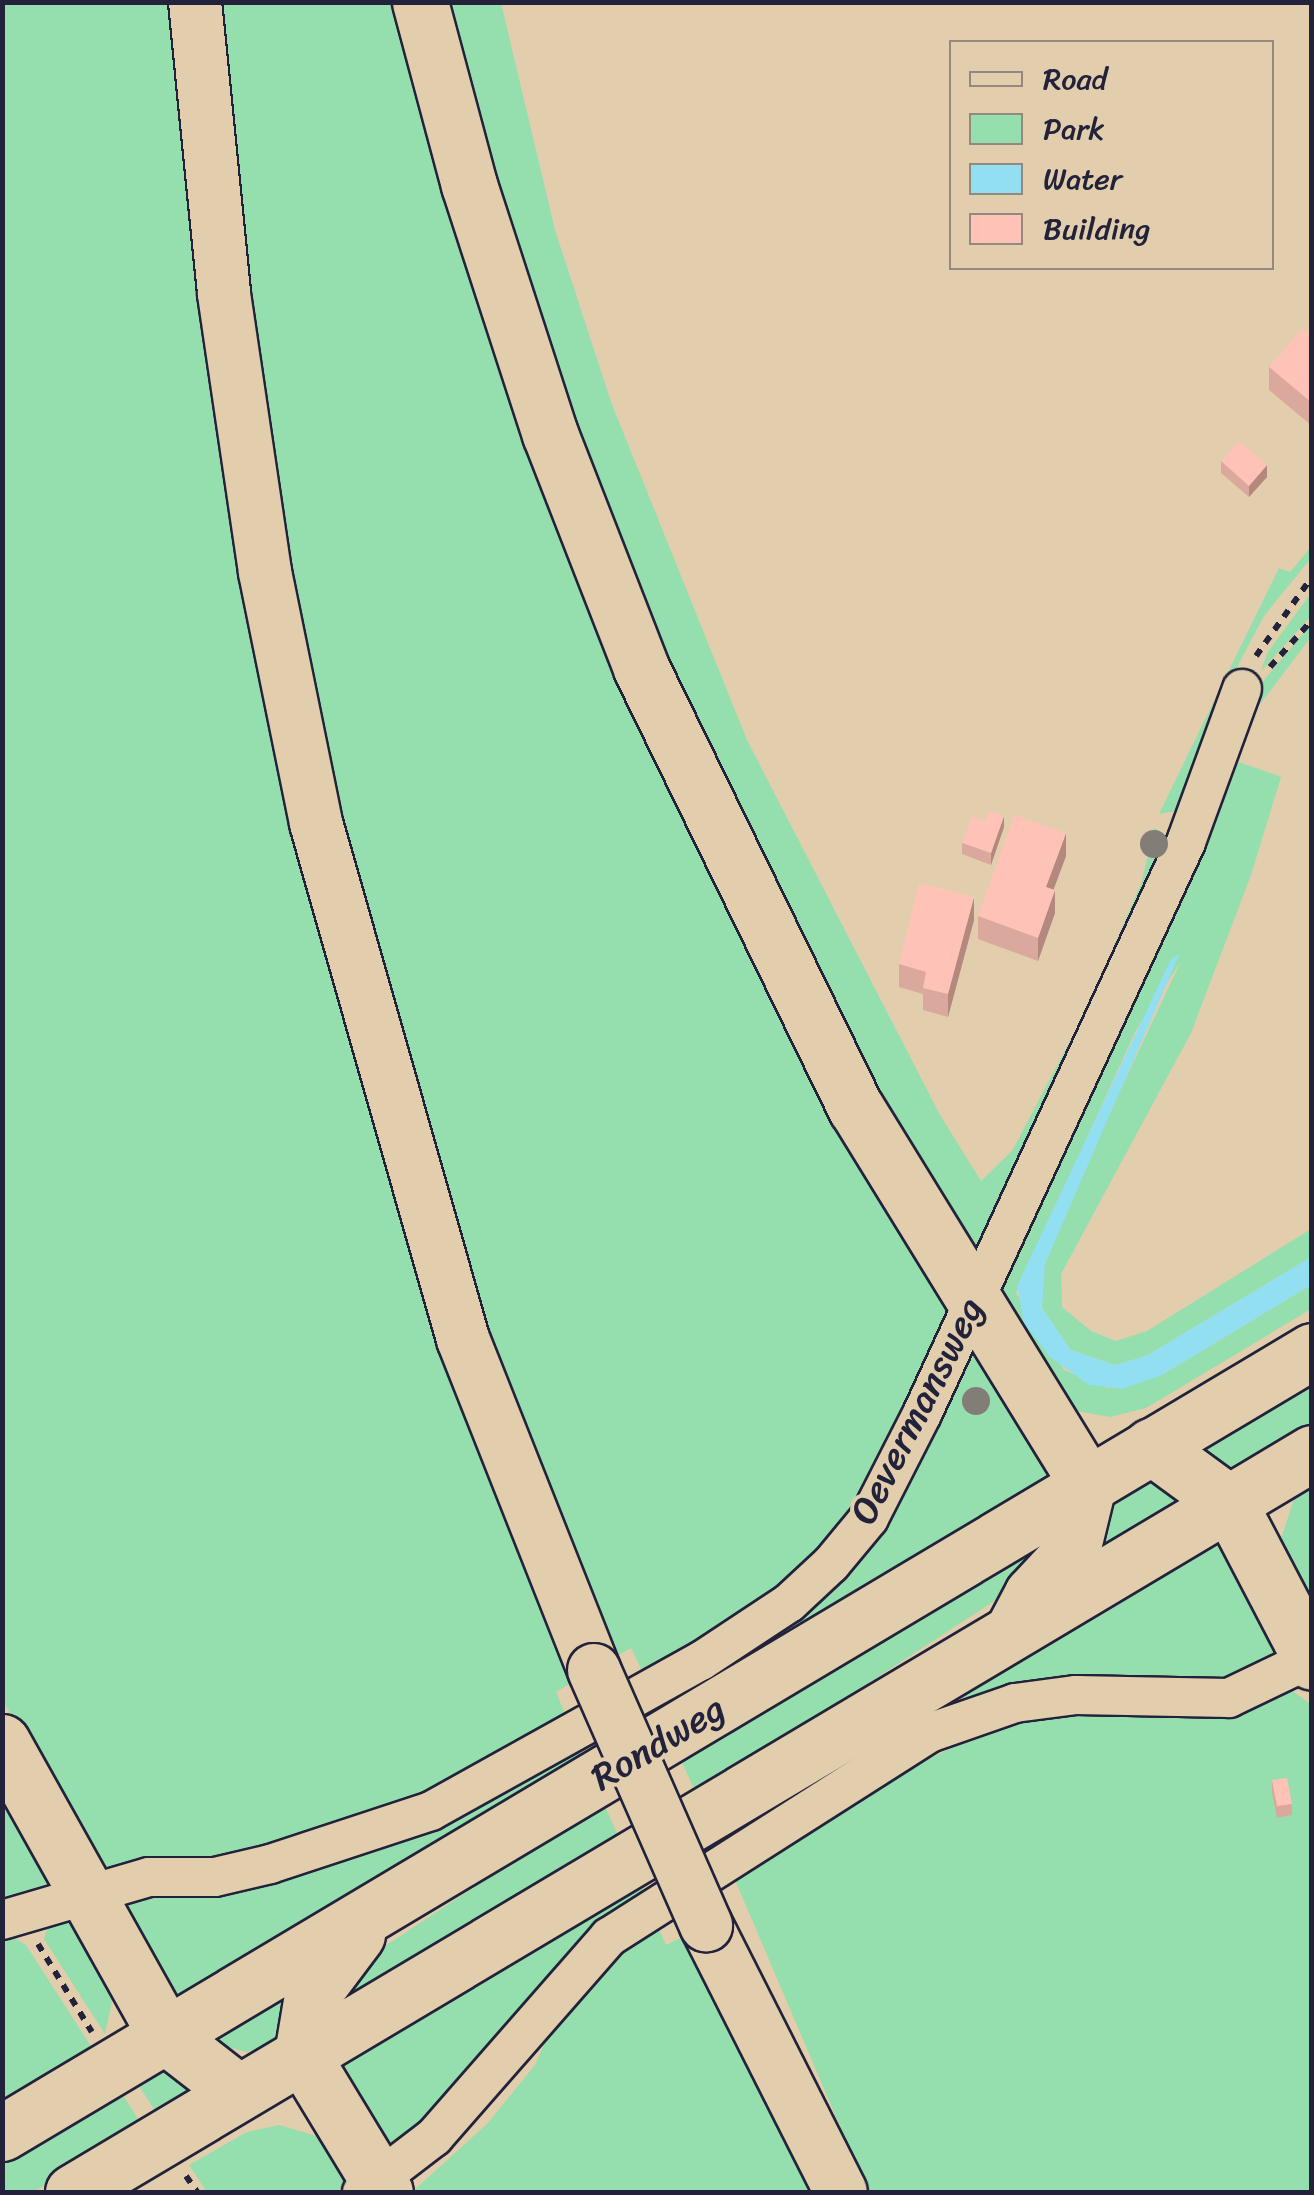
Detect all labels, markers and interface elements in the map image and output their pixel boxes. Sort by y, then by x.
legend [949,40,1274,270]
text: Road [1043,52,1107,106]
text: Park [1043,102,1105,156]
text: Water [1043,152,1122,206]
text: Building [1043,202,1150,256]
street label: Oevermansweg [840,1290,994,1532]
street label: Rondweg [583,1685,733,1801]

